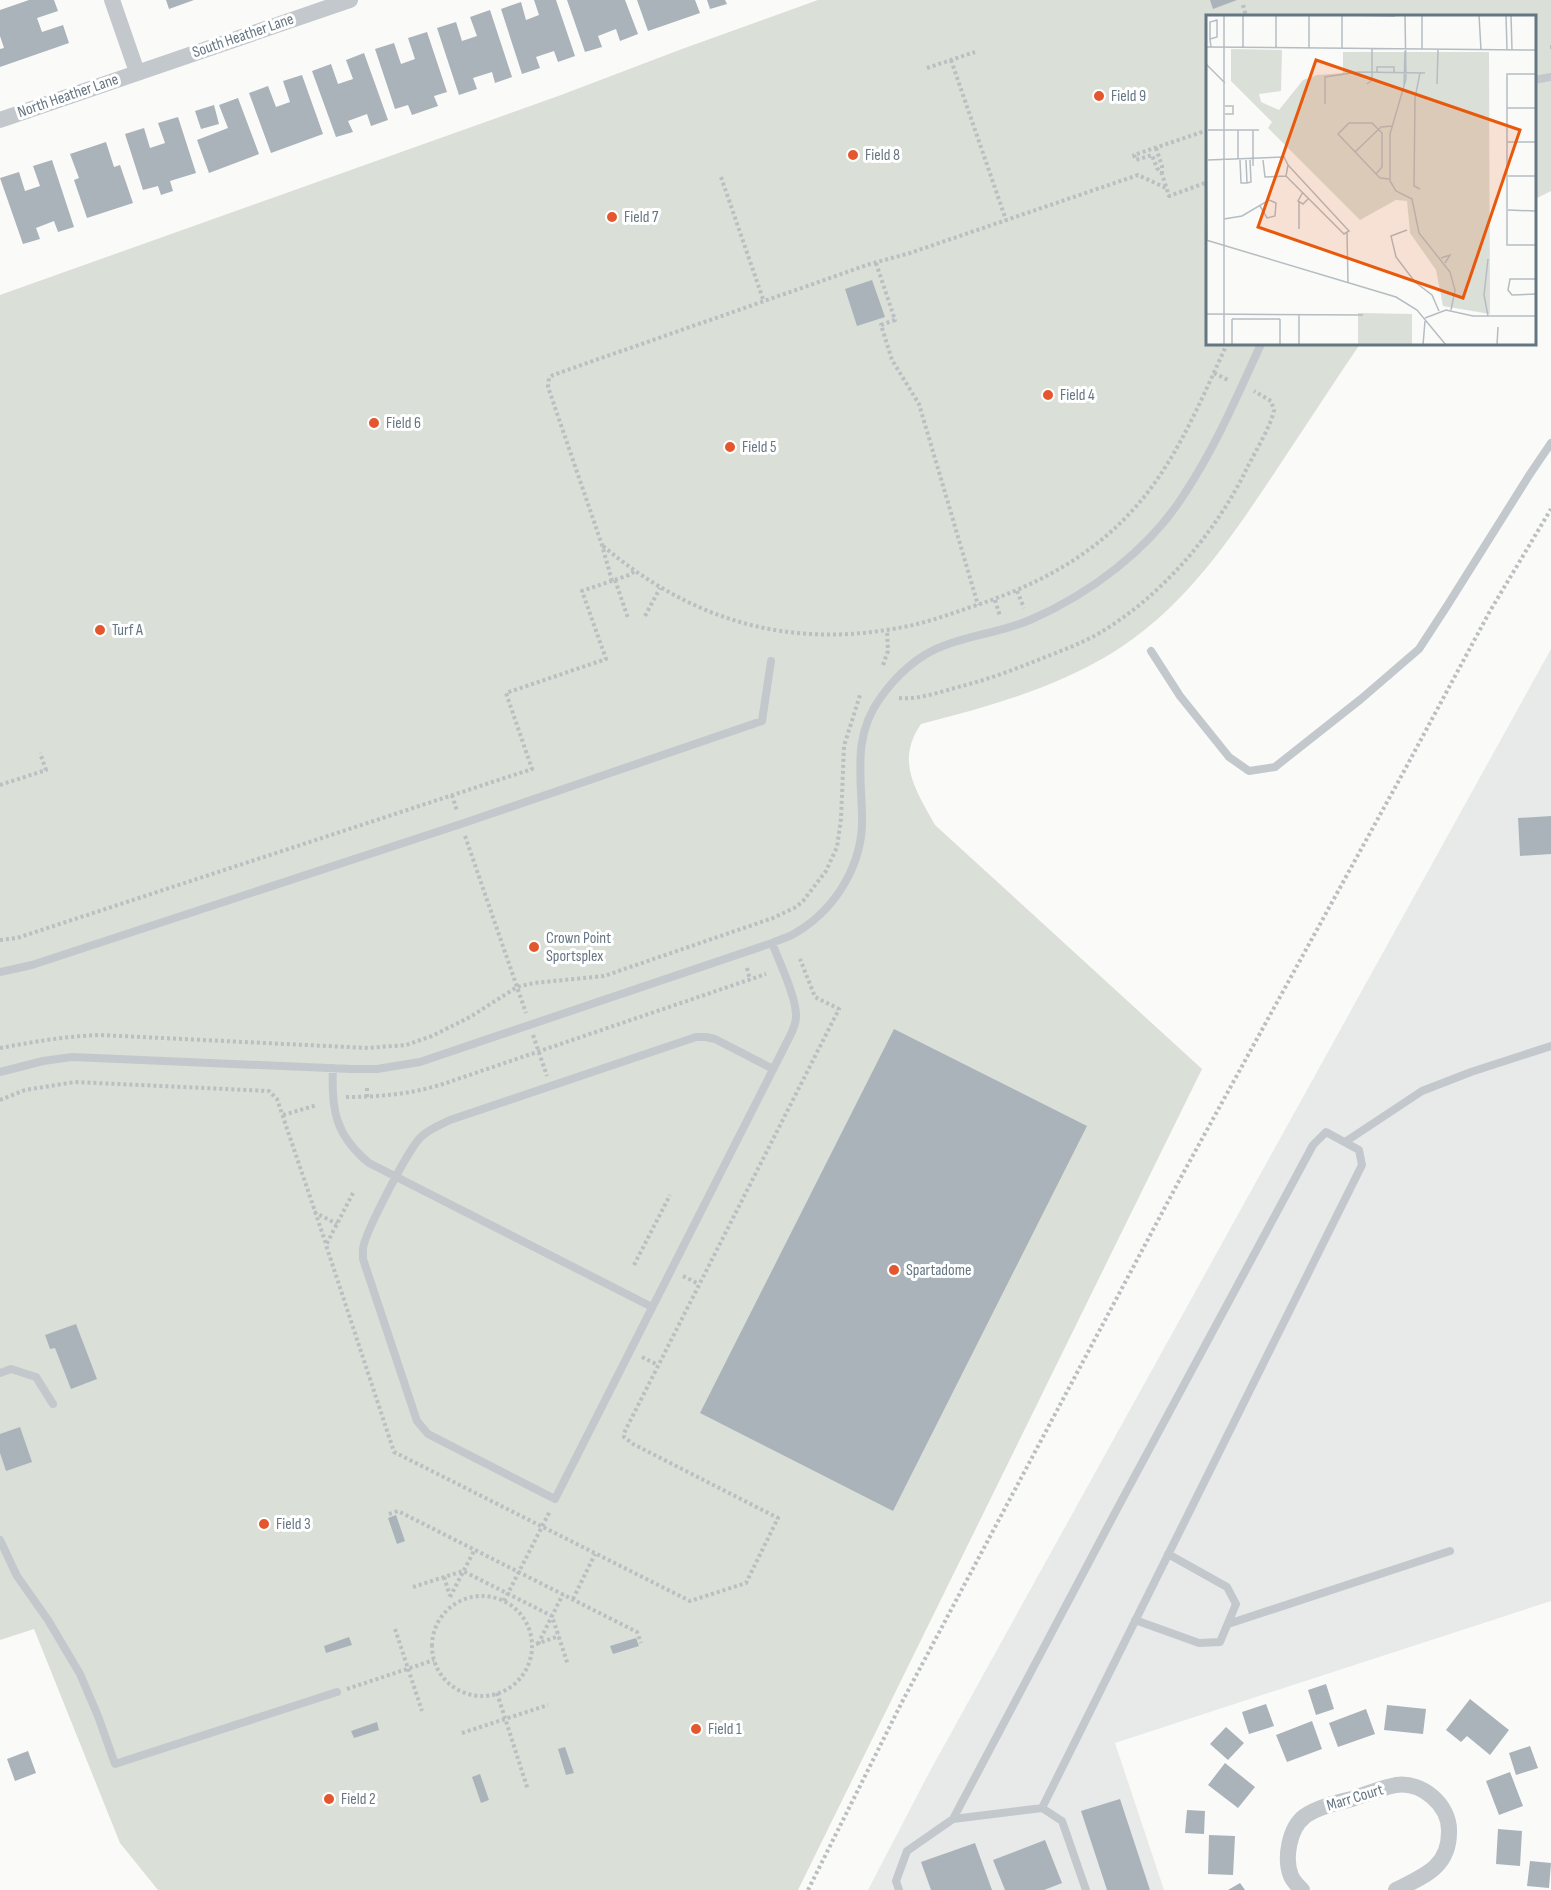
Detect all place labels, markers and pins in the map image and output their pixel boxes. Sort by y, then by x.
place label: Field 9 [1111,87,1146,106]
marker: Field 9 [1092,89,1106,103]
place label: Field 8 [865,146,900,165]
marker: Field 8 [846,148,860,162]
place label: Field 7 [624,208,659,227]
marker: Field 7 [605,210,619,224]
place label: Field 4 [1060,386,1095,405]
marker: Field 4 [1041,388,1055,402]
place label: Field 6 [386,414,421,433]
marker: Field 6 [367,416,381,430]
place label: Field 5 [742,438,776,457]
marker: Field 5 [723,440,737,454]
place label: Turf A [112,621,143,640]
marker: Turf A [93,623,107,637]
place label: Crown Point Sportsplex [546,929,611,966]
marker: Crown Point Sportsplex [527,940,541,954]
place label: Spartadome [906,1261,971,1280]
marker: Spartadome [887,1263,901,1277]
place label: Field 3 [276,1515,311,1534]
marker: Field 3 [257,1517,271,1531]
place label: Field 1 [708,1720,742,1739]
marker: Field 1 [689,1722,703,1736]
place label: Field 2 [341,1790,376,1809]
marker: Field 2 [322,1792,336,1806]

